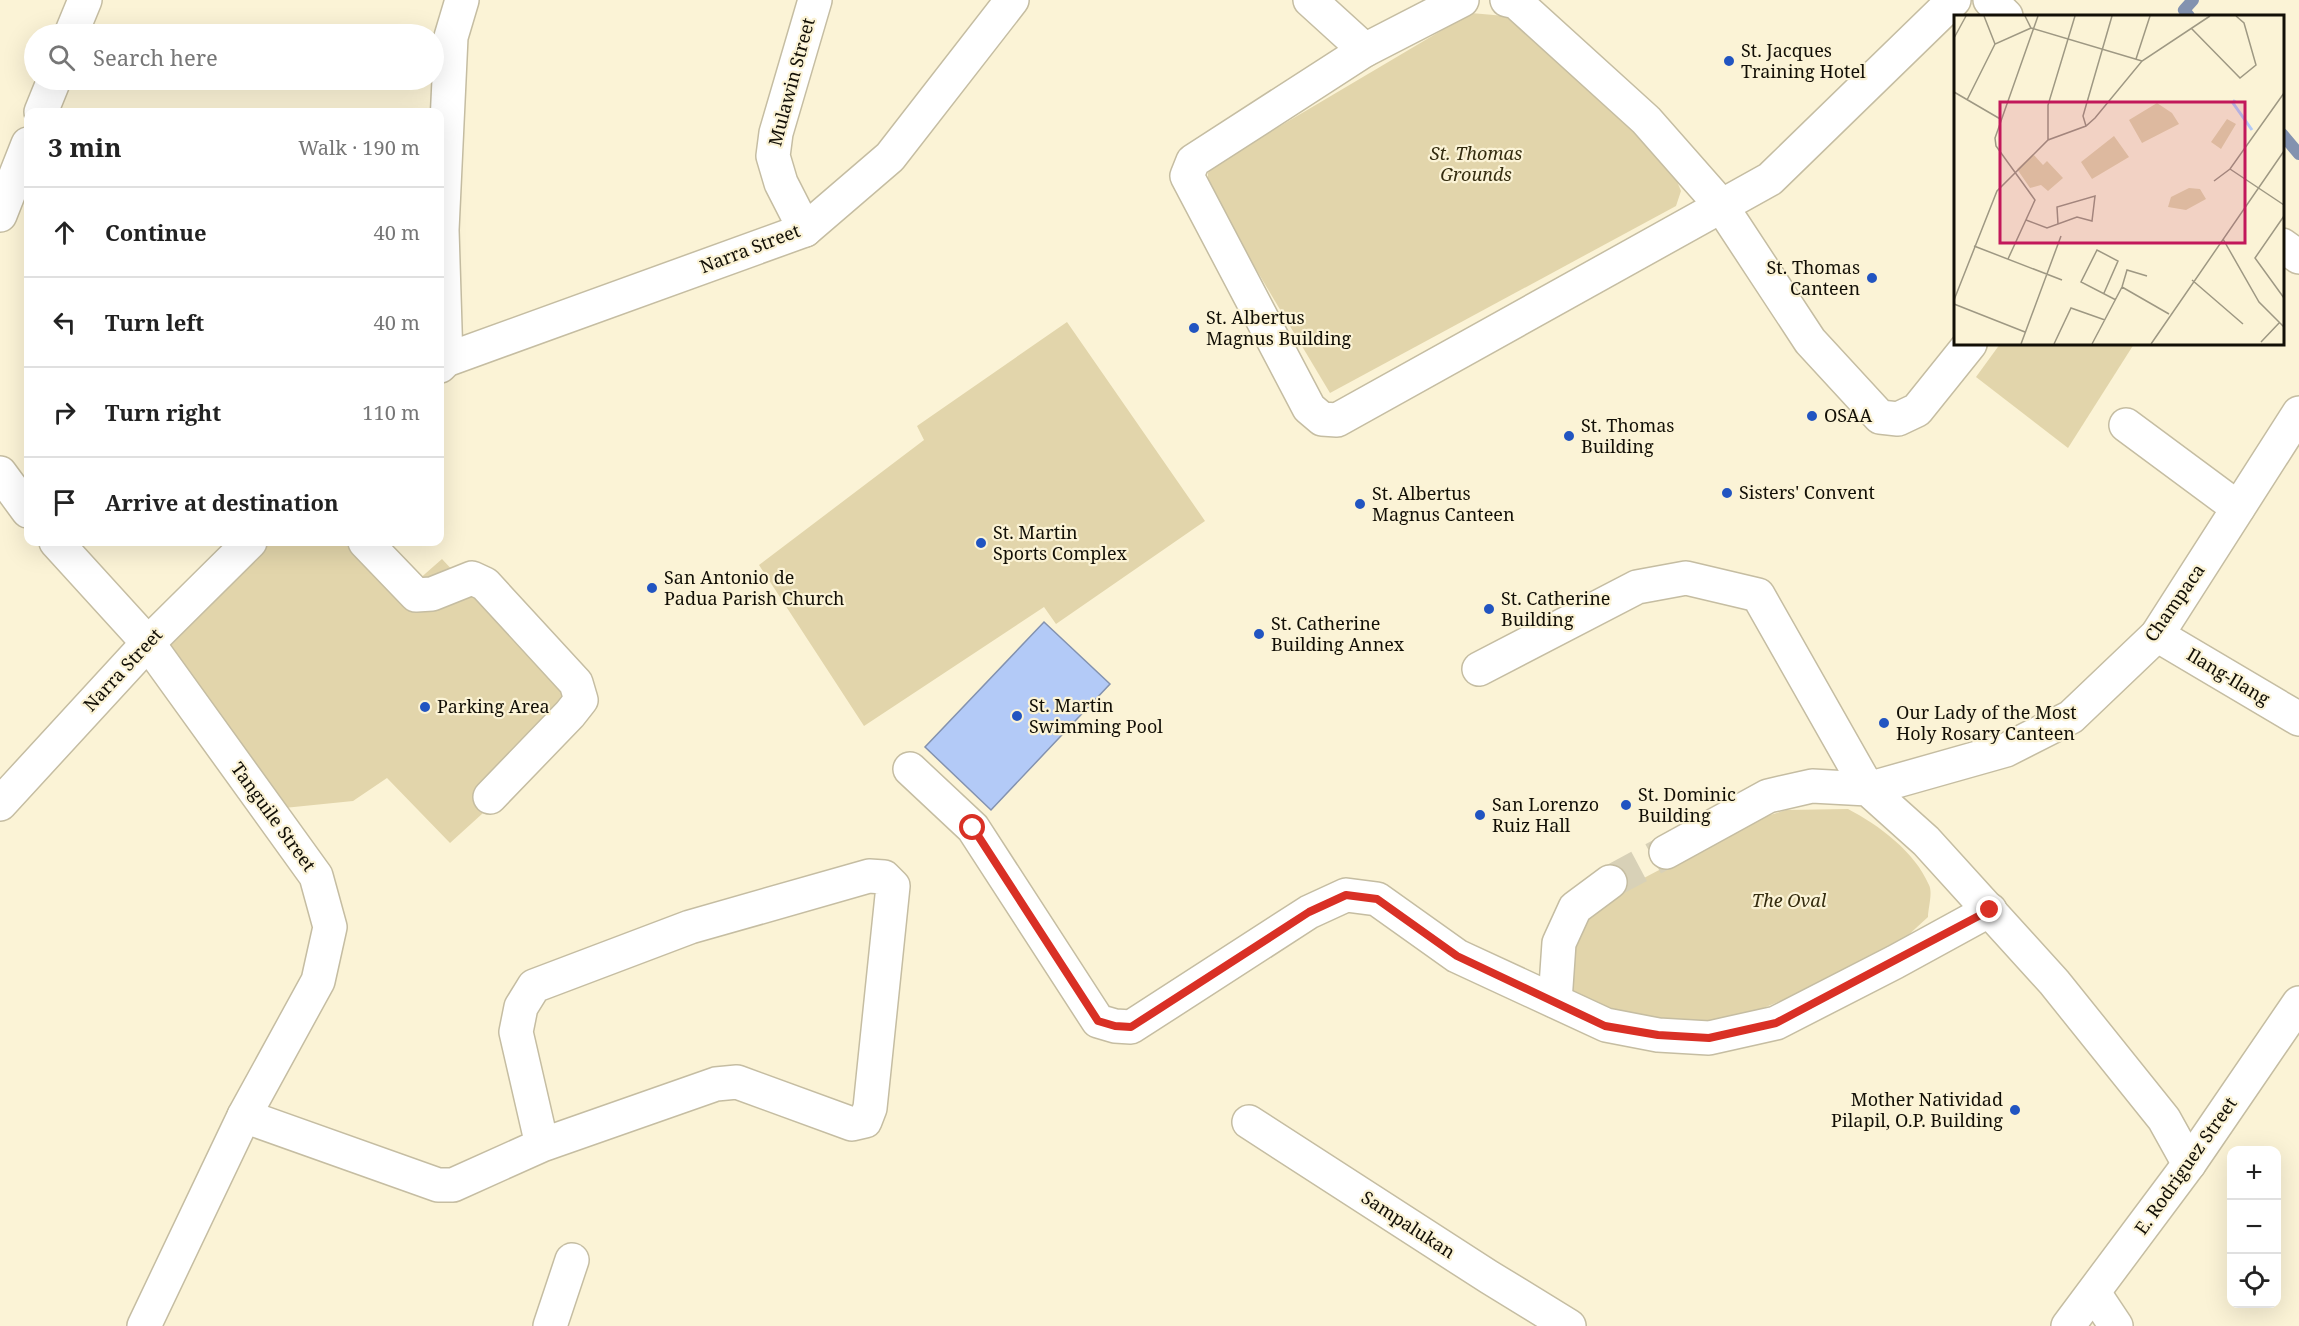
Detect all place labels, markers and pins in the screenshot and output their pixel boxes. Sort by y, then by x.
place label: St. Jacques Training Hotel [1741,38,1866,83]
marker: St. Jacques Training Hotel [1722,54,1736,68]
place label: St. Thomas Canteen [1767,255,1860,300]
marker: St. Thomas Canteen [1865,271,1879,285]
place label: St. Albertus Magnus Building [1206,305,1352,350]
marker: St. Albertus Magnus Building [1187,321,1201,335]
place label: OSAA [1824,403,1872,427]
marker: OSAA [1805,409,1819,423]
place label: St. Thomas Building [1581,413,1674,458]
marker: St. Thomas Building [1562,429,1576,443]
place label: Sisters' Convent [1739,480,1875,504]
place label: St. Albertus Magnus Canteen [1372,481,1515,526]
marker: Sisters' Convent [1720,486,1734,500]
marker: St. Albertus Magnus Canteen [1353,497,1367,511]
place label: St. Martin Sports Complex [993,520,1128,565]
marker: St. Martin Sports Complex [974,536,988,550]
place label: San Antonio de Padua Parish Church [664,565,844,610]
marker: San Antonio de Padua Parish Church [645,581,659,595]
place label: St. Catherine Building [1501,586,1610,631]
marker: St. Catherine Building [1482,602,1496,616]
place label: St. Catherine Building Annex [1271,611,1405,656]
marker: St. Catherine Building Annex [1252,627,1266,641]
place label: St. Martin Swimming Pool [1029,693,1163,738]
place label: Parking Area [437,694,550,718]
marker: Parking Area [418,700,432,714]
place label: Our Lady of the Most Holy Rosary Canteen [1896,700,2077,745]
marker: St. Martin Swimming Pool [1010,709,1024,723]
marker: Our Lady of the Most Holy Rosary Canteen [1877,716,1891,730]
place label: St. Dominic Building [1638,782,1736,827]
place label: San Lorenzo Ruiz Hall [1492,792,1599,837]
marker: St. Dominic Building [1619,798,1633,812]
marker: San Lorenzo Ruiz Hall [1473,808,1487,822]
place label: Mother Natividad Pilapil, O.P. Building [1831,1087,2003,1132]
marker: Mother Natividad Pilapil, O.P. Building [2008,1103,2022,1117]

